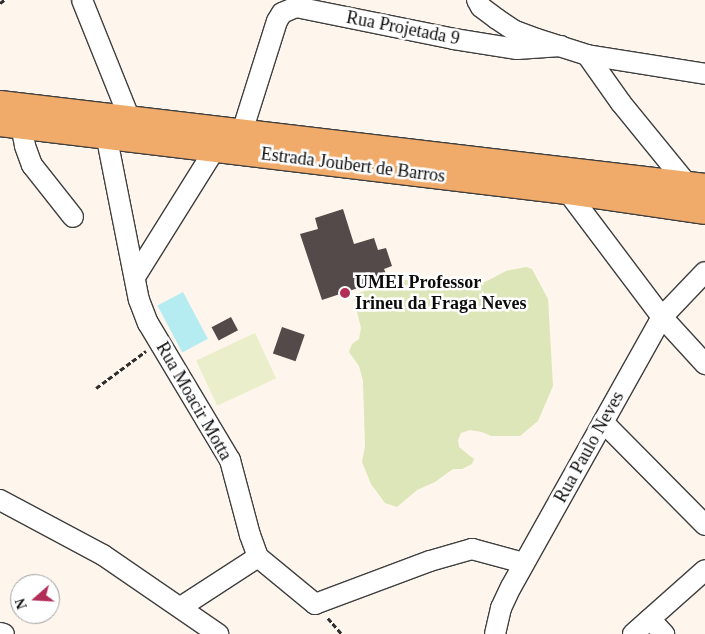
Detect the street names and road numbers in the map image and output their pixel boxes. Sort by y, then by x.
street label: Rua Projetada 9 [345,6,461,50]
street label: Estrada Joubert de Barros [260,143,446,187]
street label: Rua Moacir Motta [151,338,237,464]
street label: Rua Paulo Neves [550,388,628,506]

